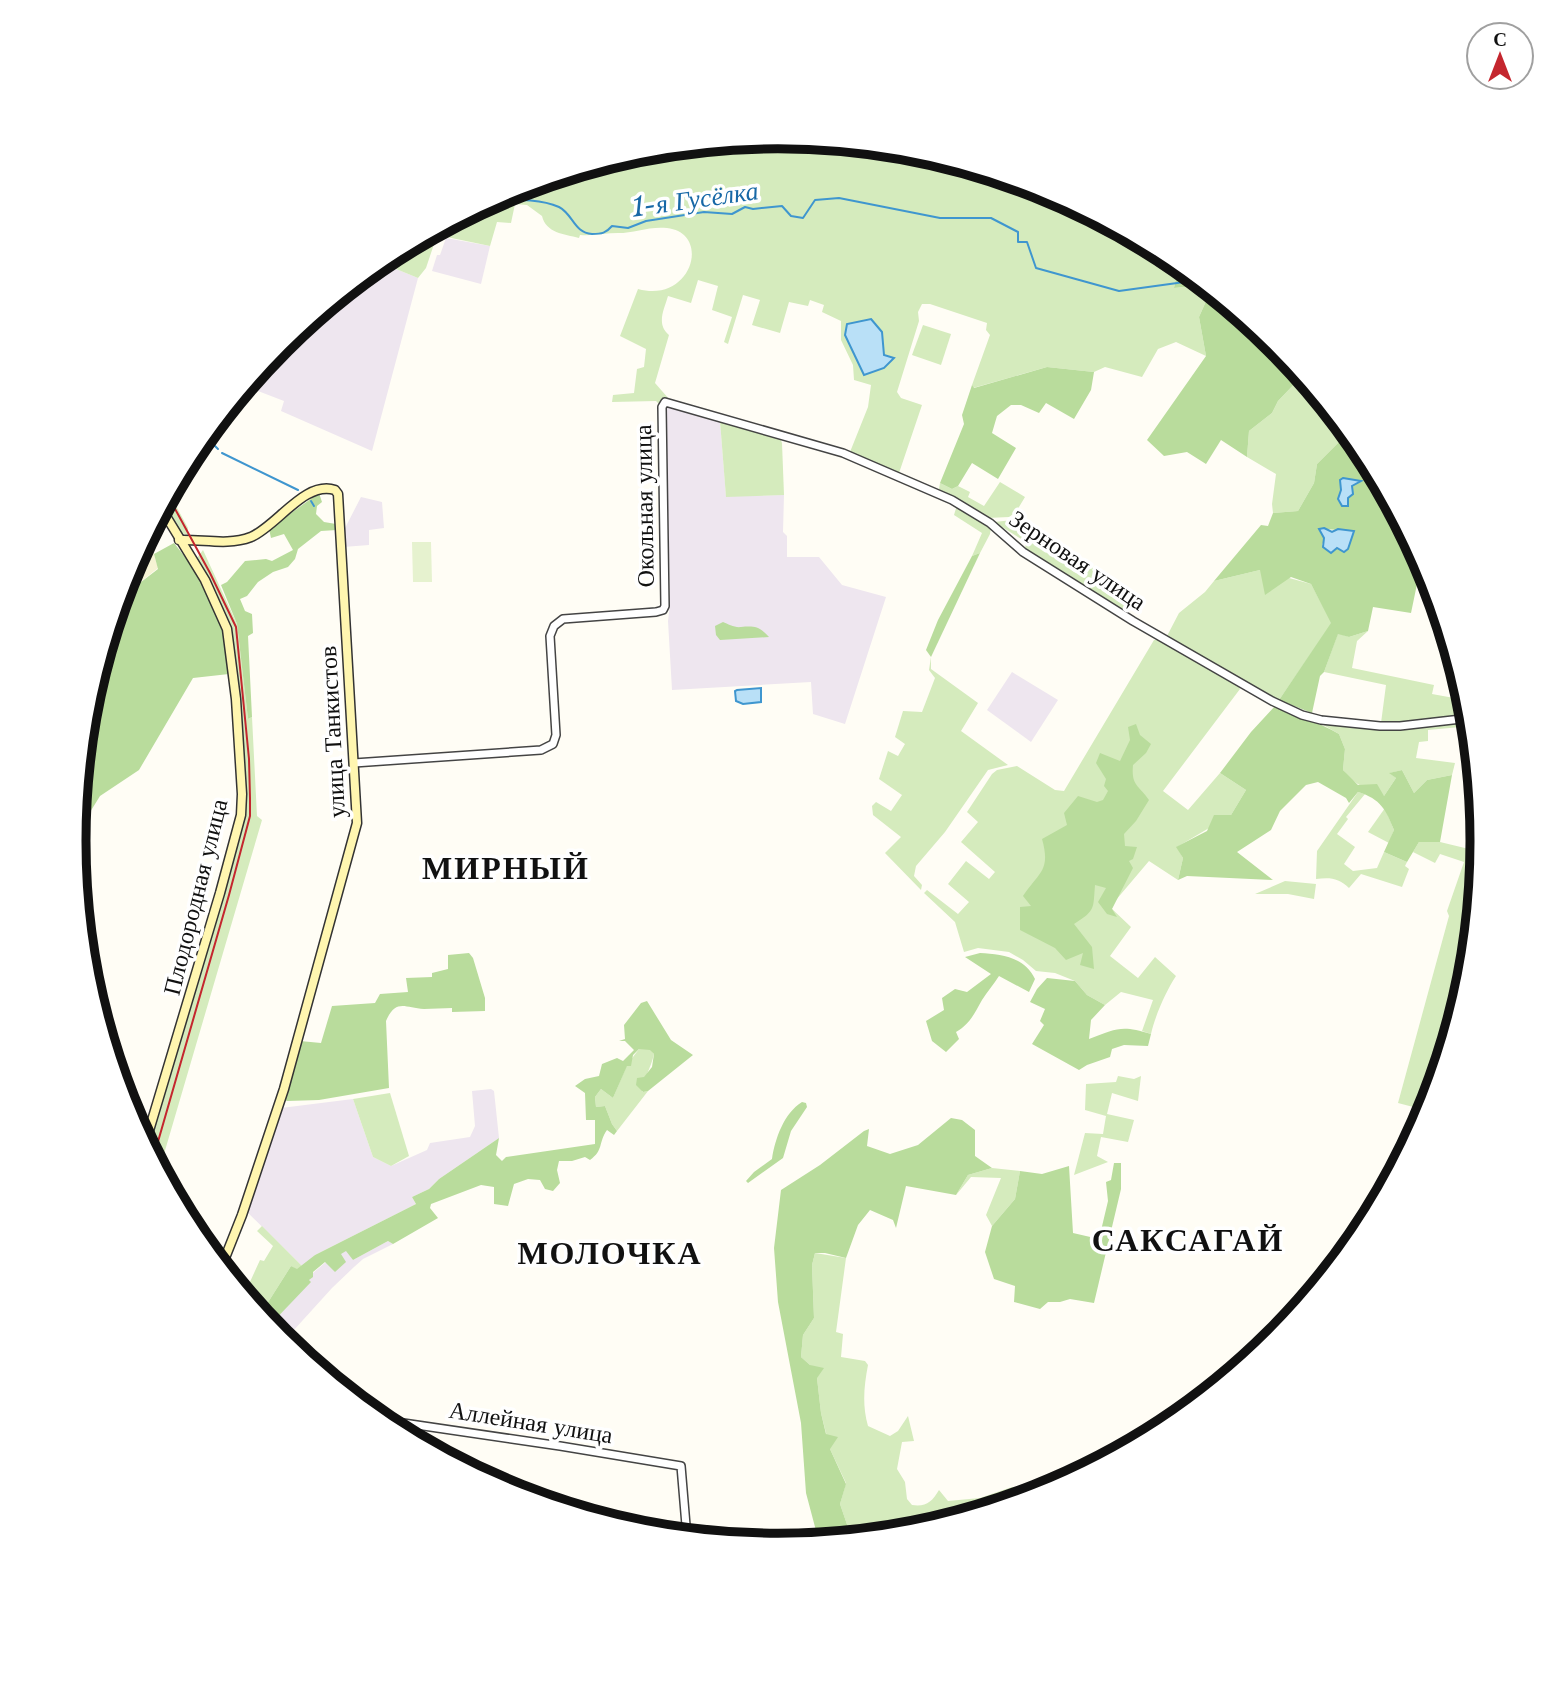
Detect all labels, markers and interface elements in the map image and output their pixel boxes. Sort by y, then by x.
north arrow [1465,21,1535,91]
text: С [1493,28,1507,51]
water label: 1-я Гусёлка [629,174,760,224]
street label: Окольная улица [628,424,660,588]
street label: Зерновая улица [1004,504,1152,616]
street label: улица Танкистов [313,645,351,819]
street label: Плодородная улица [157,796,233,998]
district label: МИРНЫЙ [422,848,590,888]
district label: САКСАГАЙ [1092,1220,1284,1260]
district label: МОЛОЧКА [517,1233,703,1273]
street label: Аллейная улица [447,1395,615,1449]

